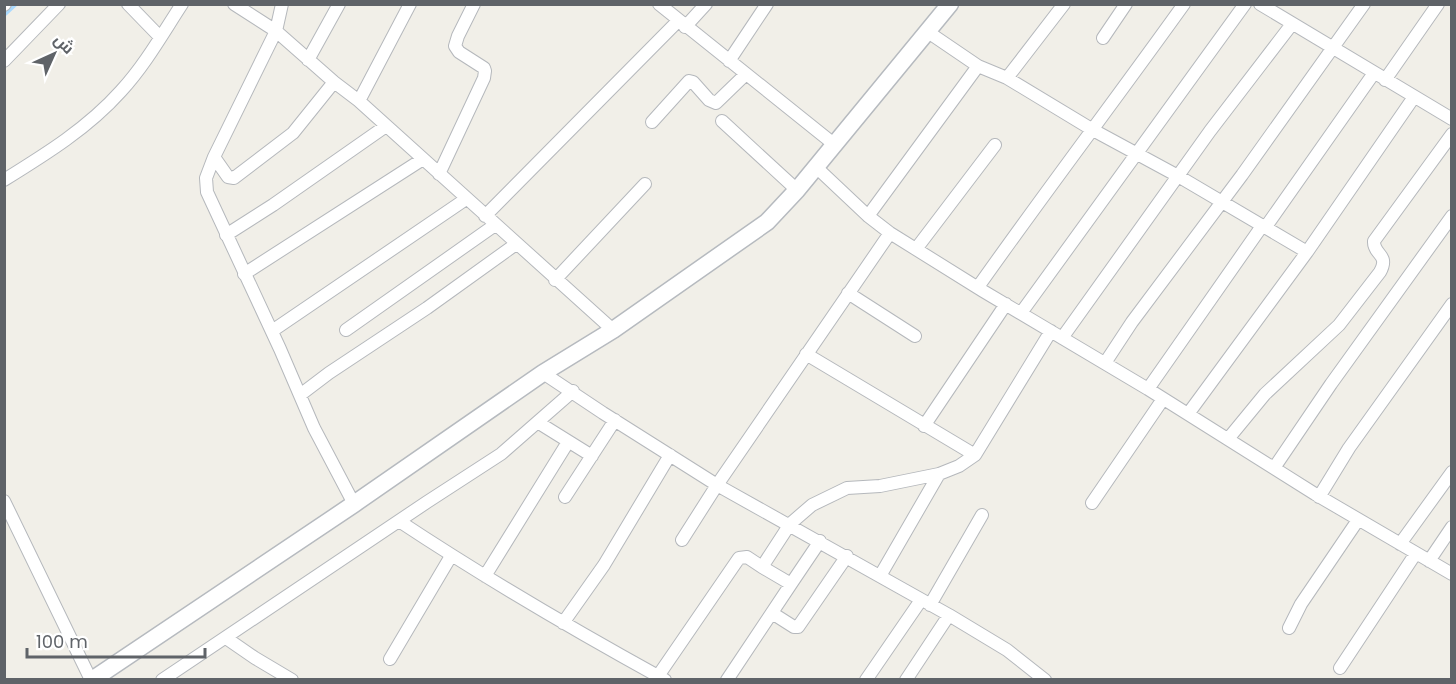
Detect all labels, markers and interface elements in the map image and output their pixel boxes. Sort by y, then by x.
north arrow [24,24,84,84]
text: ش [49,28,80,59]
scale bar [27,621,206,659]
text: 100 m [36,629,88,654]

